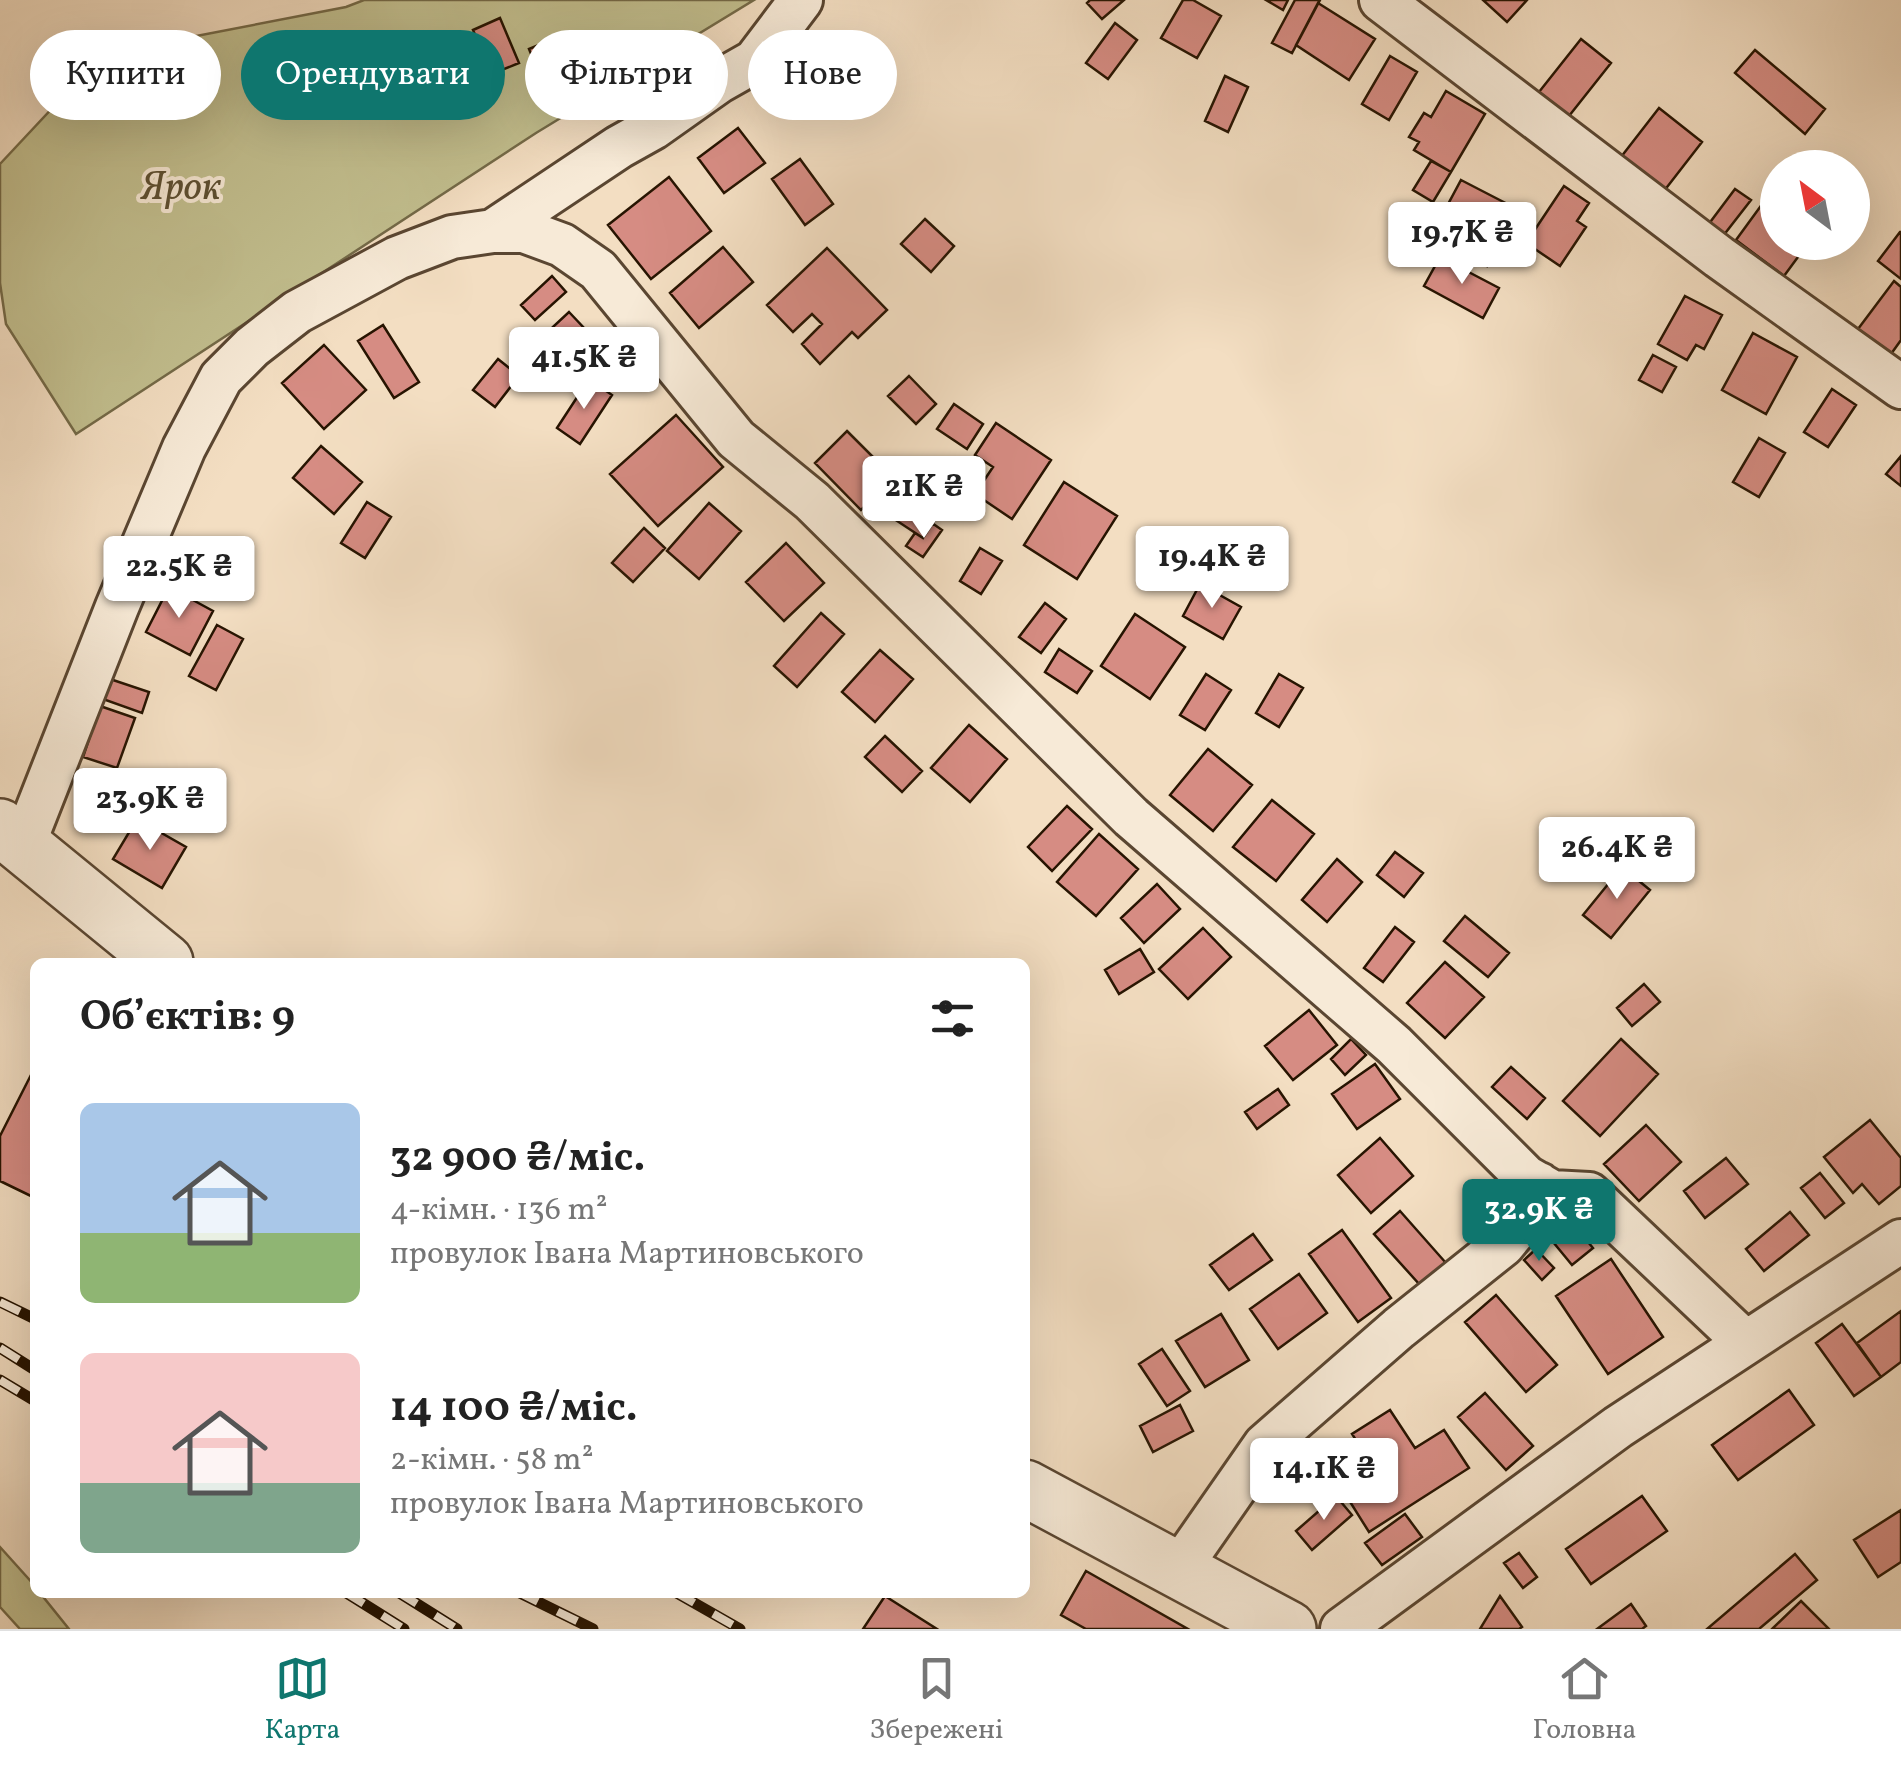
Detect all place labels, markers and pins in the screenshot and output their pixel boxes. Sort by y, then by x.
pin: 19.7K ₴ [1370,202,1554,287]
pin: 41.5K ₴ [492,327,676,412]
pin: 21K ₴ [854,456,994,541]
pin: 19.4K ₴ [1120,526,1304,611]
pin: 22.5K ₴ [87,536,271,621]
pin: 23.9K ₴ [58,768,242,853]
pin: 26.4K ₴ [1525,817,1709,902]
pin: 32.9K ₴ [1447,1179,1631,1264]
pin: 14.1K ₴ [1232,1438,1416,1523]

